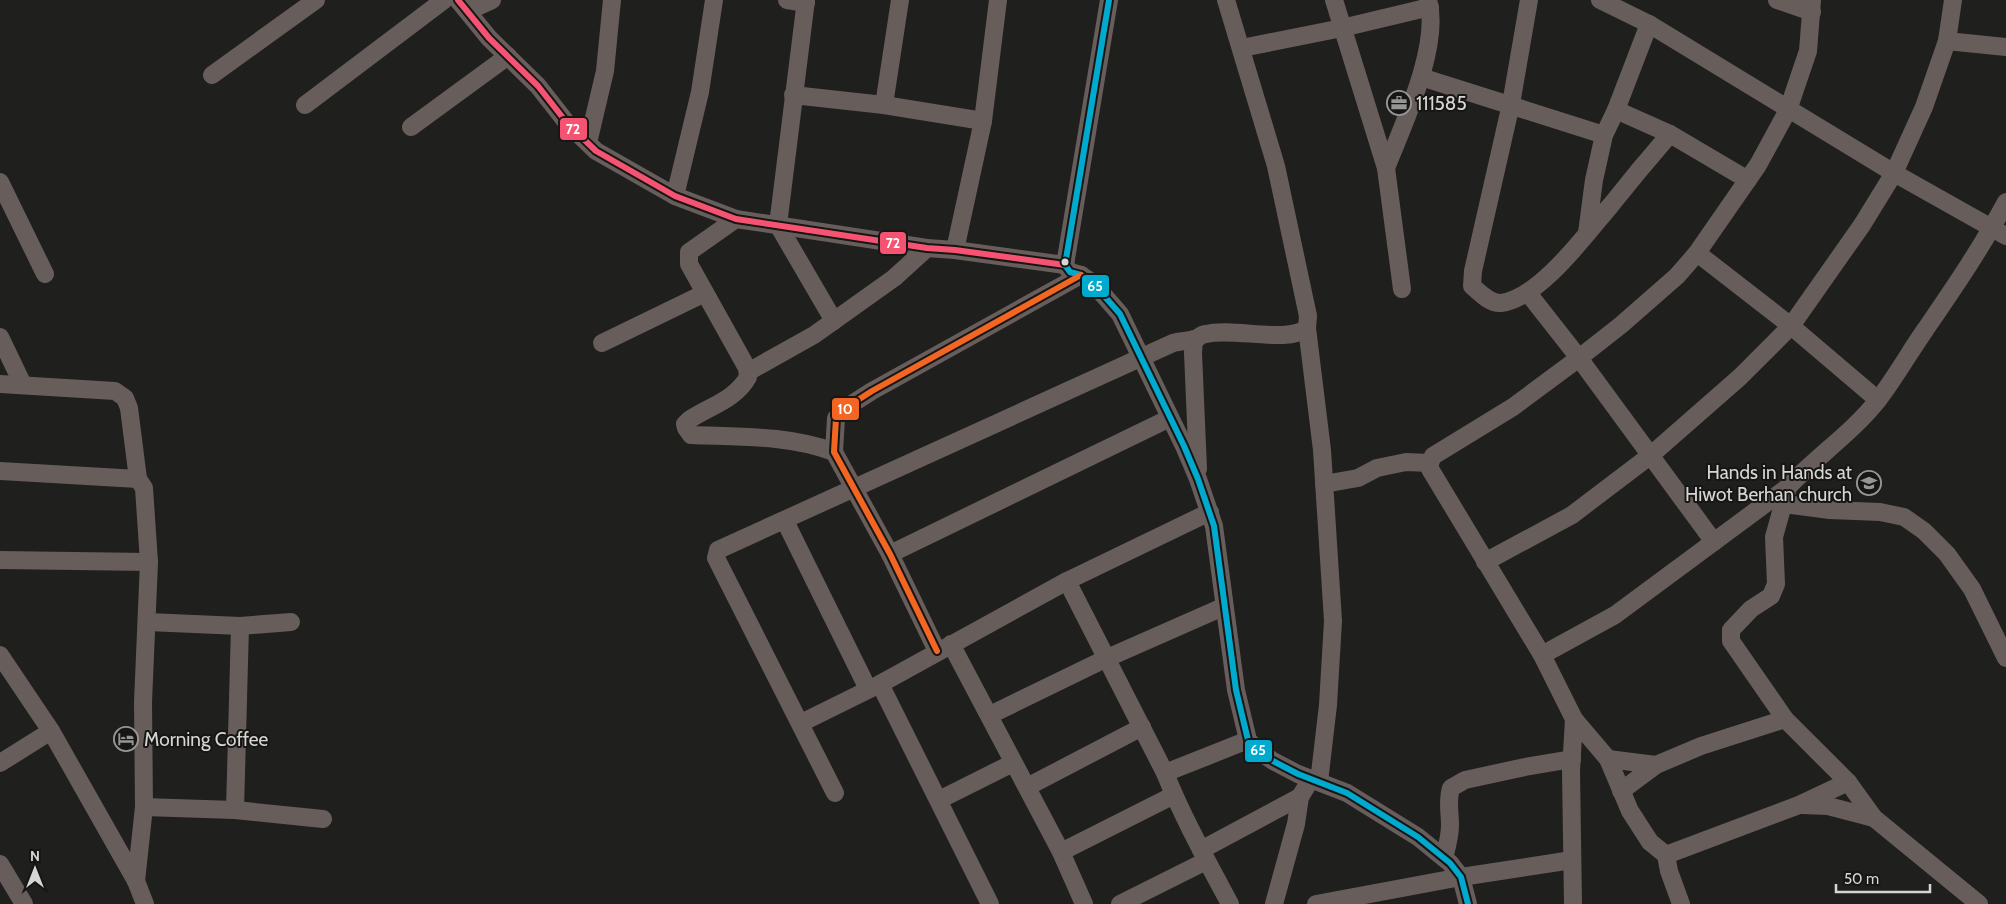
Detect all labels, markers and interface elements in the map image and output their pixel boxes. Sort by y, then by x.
office icon: 111585 [1386,90,1412,116]
place label: 111585 [1416,92,1467,115]
line badge: 72 [559,117,588,141]
text: 72 [566,120,580,138]
line badge: 72 [879,231,907,255]
text: 72 [886,234,900,252]
unlabelled marker [1060,257,1070,267]
line badge: 65 [1081,274,1110,298]
text: 65 [1087,277,1103,295]
line badge: 10 [831,397,860,421]
text: 10 [837,400,853,418]
place label: Hands in Hands at Hiwot Berhan church [1685,461,1853,506]
school or university icon: Hands in Hands at Hiwot Berhan church [1856,470,1882,496]
hotel icon: Morning Coffee [113,726,139,752]
place label: Morning Coffee [144,728,269,751]
line badge: 65 [1244,739,1273,763]
text: 65 [1250,741,1266,759]
north arrow [10,844,60,894]
text: N [30,847,40,865]
scale bar [1836,862,1930,894]
text: 50 m [1844,870,1879,888]

